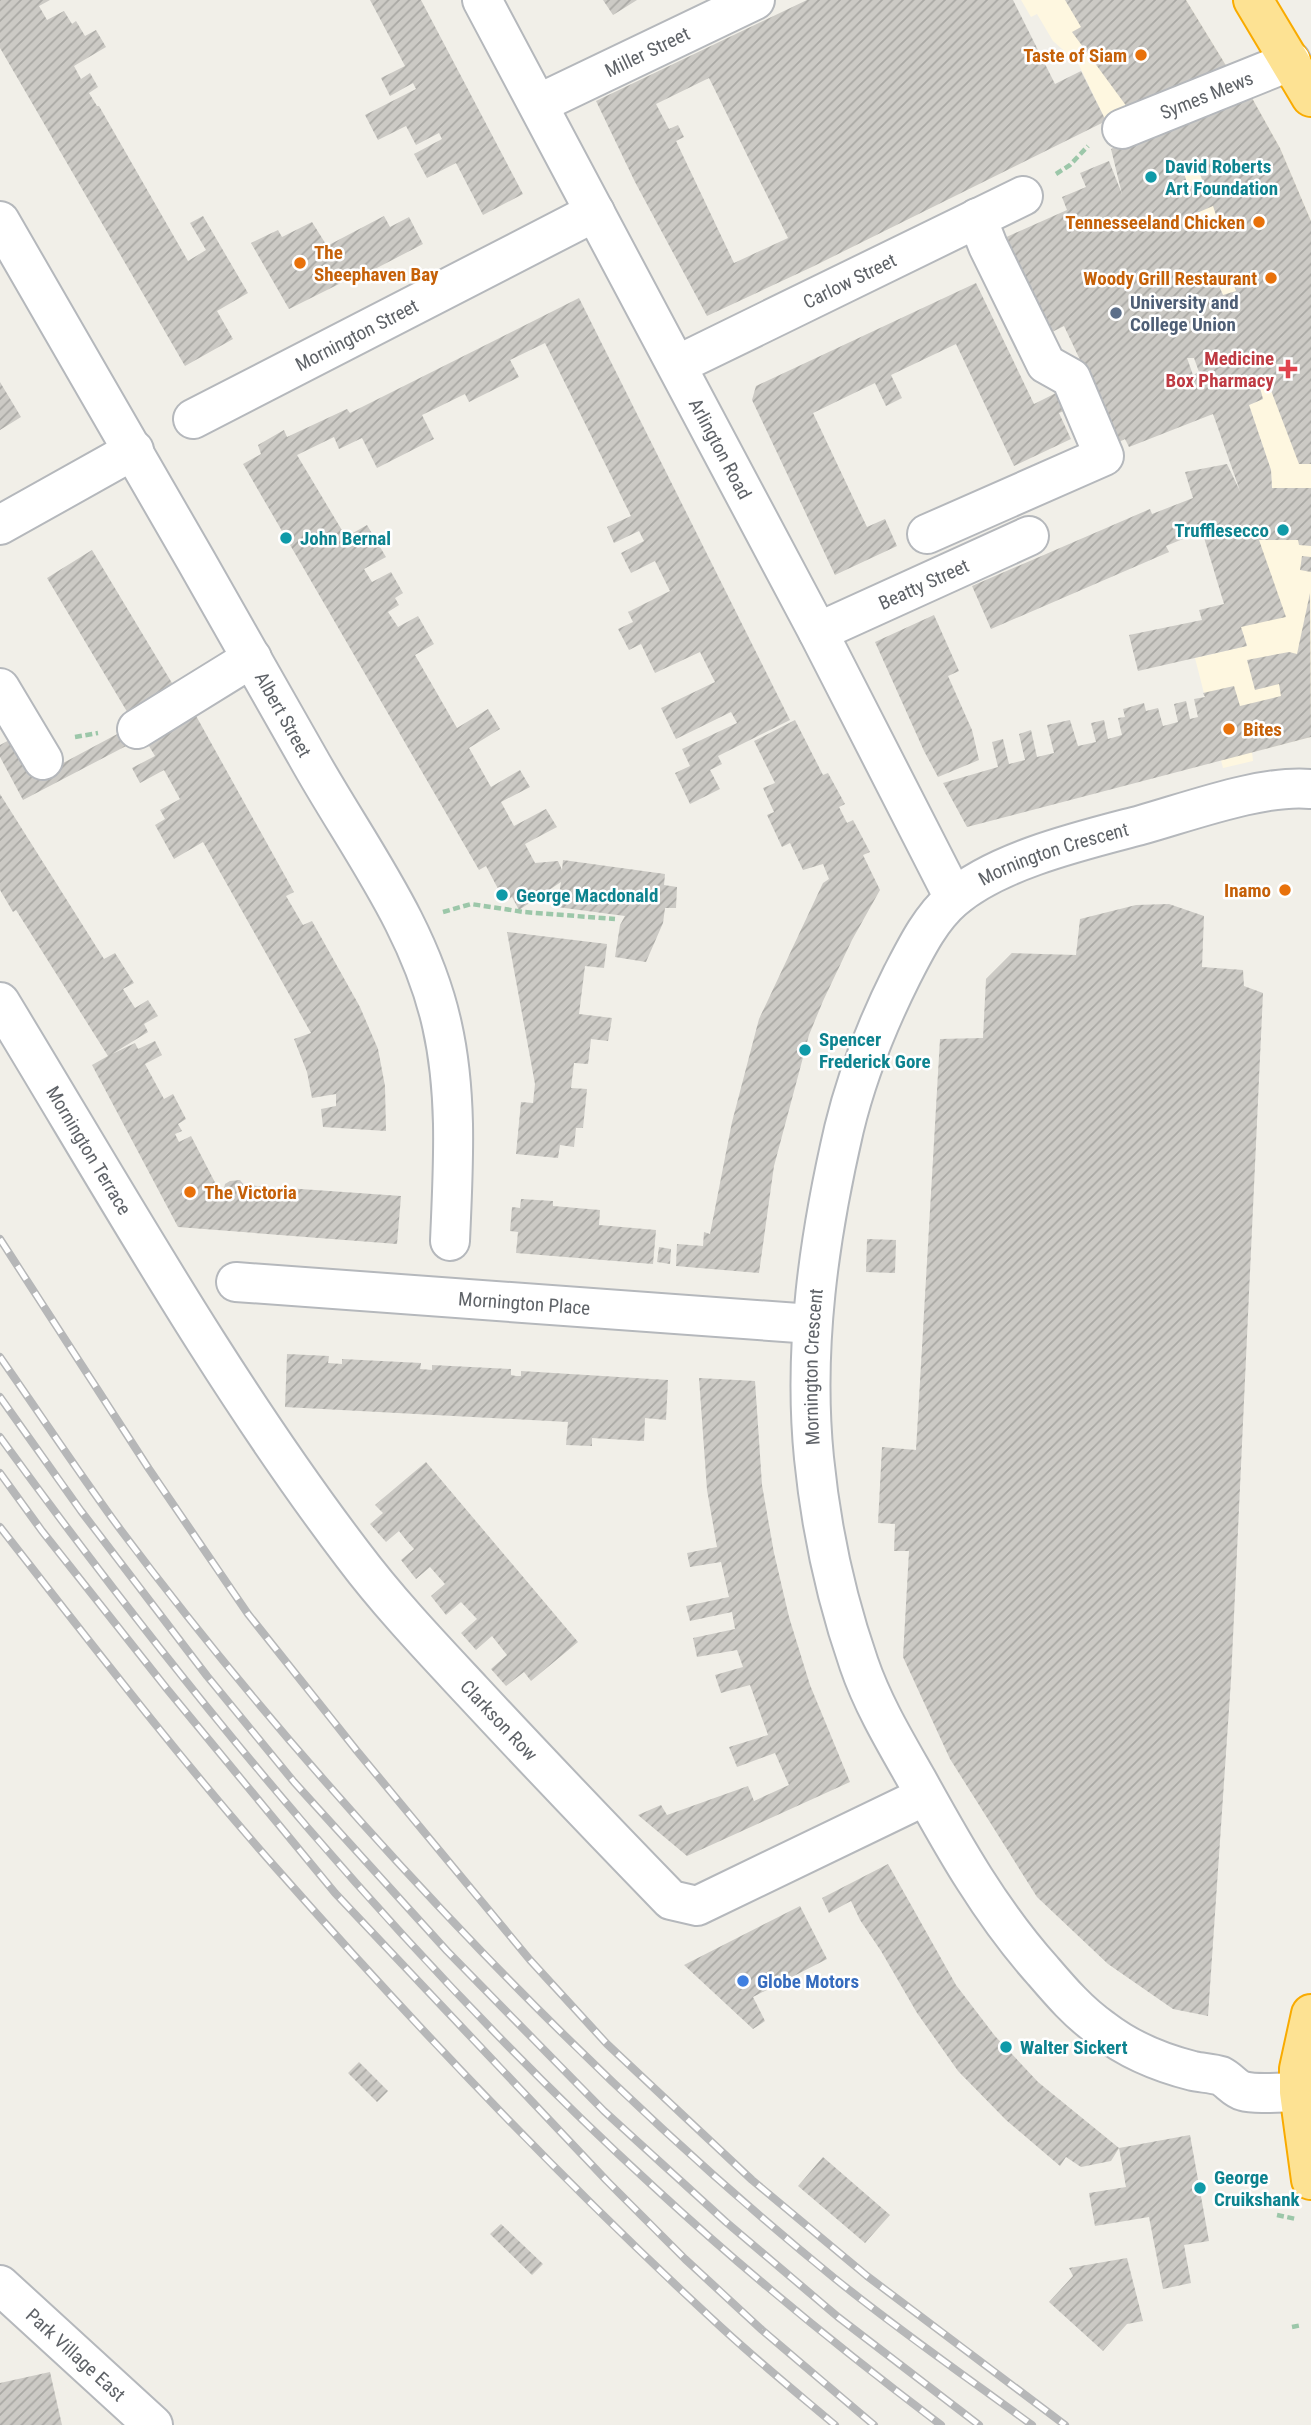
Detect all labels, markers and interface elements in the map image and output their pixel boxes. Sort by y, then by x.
street label: Miller Street [601,22,693,82]
place label: Taste of Siam [1023,44,1127,67]
marker: Taste of Siam [1133,47,1149,63]
street label: Symes Mews [1157,66,1257,125]
place label: David Roberts Art Foundation [1165,155,1278,200]
marker: David Roberts Art Foundation [1143,169,1159,185]
place label: Tennesseeland Chicken [1065,211,1245,234]
marker: Tennesseeland Chicken [1251,214,1267,230]
place label: The Sheephaven Bay [314,241,439,286]
street label: Carlow Street [799,249,900,314]
marker: The Sheephaven Bay [292,255,308,271]
place label: Woody Grill Restaurant [1083,267,1257,290]
marker: Woody Grill Restaurant [1263,270,1279,286]
place label: University and College Union [1130,291,1239,336]
street label: Mornington Street [292,294,422,376]
marker: University and College Union [1108,305,1124,321]
place label: Medicine Box Pharmacy [1165,347,1275,392]
marker: Medicine Box Pharmacy [1280,361,1296,377]
street label: Arlington Road [684,394,756,503]
place label: Trufflesecco [1174,519,1269,542]
marker: Trufflesecco [1275,522,1291,538]
place label: John Bernal [300,527,391,550]
marker: John Bernal [278,530,294,546]
street label: Beatty Street [875,554,972,615]
street label: Albert Street [250,668,316,761]
place label: Bites [1243,718,1282,741]
marker: Bites [1221,721,1237,737]
street label: Mornington Crescent [975,818,1131,891]
place label: Inamo [1224,879,1271,902]
marker: Inamo [1277,882,1293,898]
place label: George Macdonald [516,884,658,907]
marker: George Macdonald [494,887,510,903]
place label: Spencer Frederick Gore [819,1028,931,1073]
marker: Spencer Frederick Gore [797,1042,813,1058]
street label: Mornington Terrace [41,1082,136,1219]
place label: The Victoria [204,1181,297,1204]
marker: The Victoria [182,1184,198,1200]
street label: Mornington Place [457,1287,591,1320]
street label: Mornington Crescent [799,1287,828,1446]
street label: Clarkson Row [455,1675,542,1766]
place label: Globe Motors [757,1970,859,1993]
marker: Globe Motors [735,1973,751,1989]
place label: Walter Sickert [1020,2036,1128,2059]
marker: Walter Sickert [998,2039,1014,2055]
place label: George Cruikshank [1214,2166,1301,2211]
marker: George Cruikshank [1192,2180,1208,2196]
street label: Park Village East [21,2304,130,2406]

